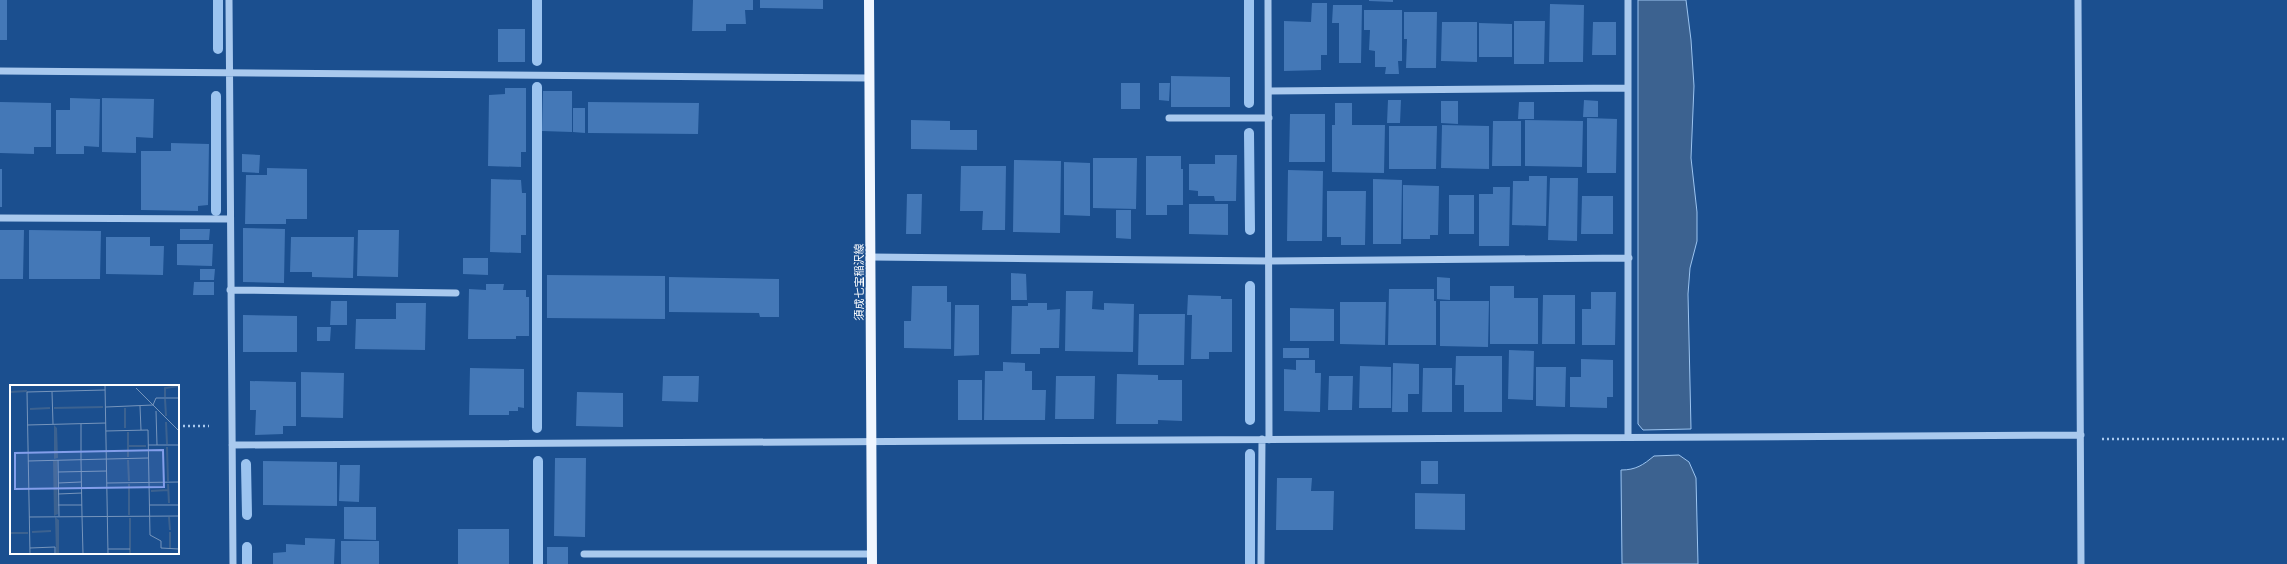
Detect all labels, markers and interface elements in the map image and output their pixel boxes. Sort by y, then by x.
street label: 須成七宝稲沢線 [853,244,865,321]
inset map [10,385,179,554]

